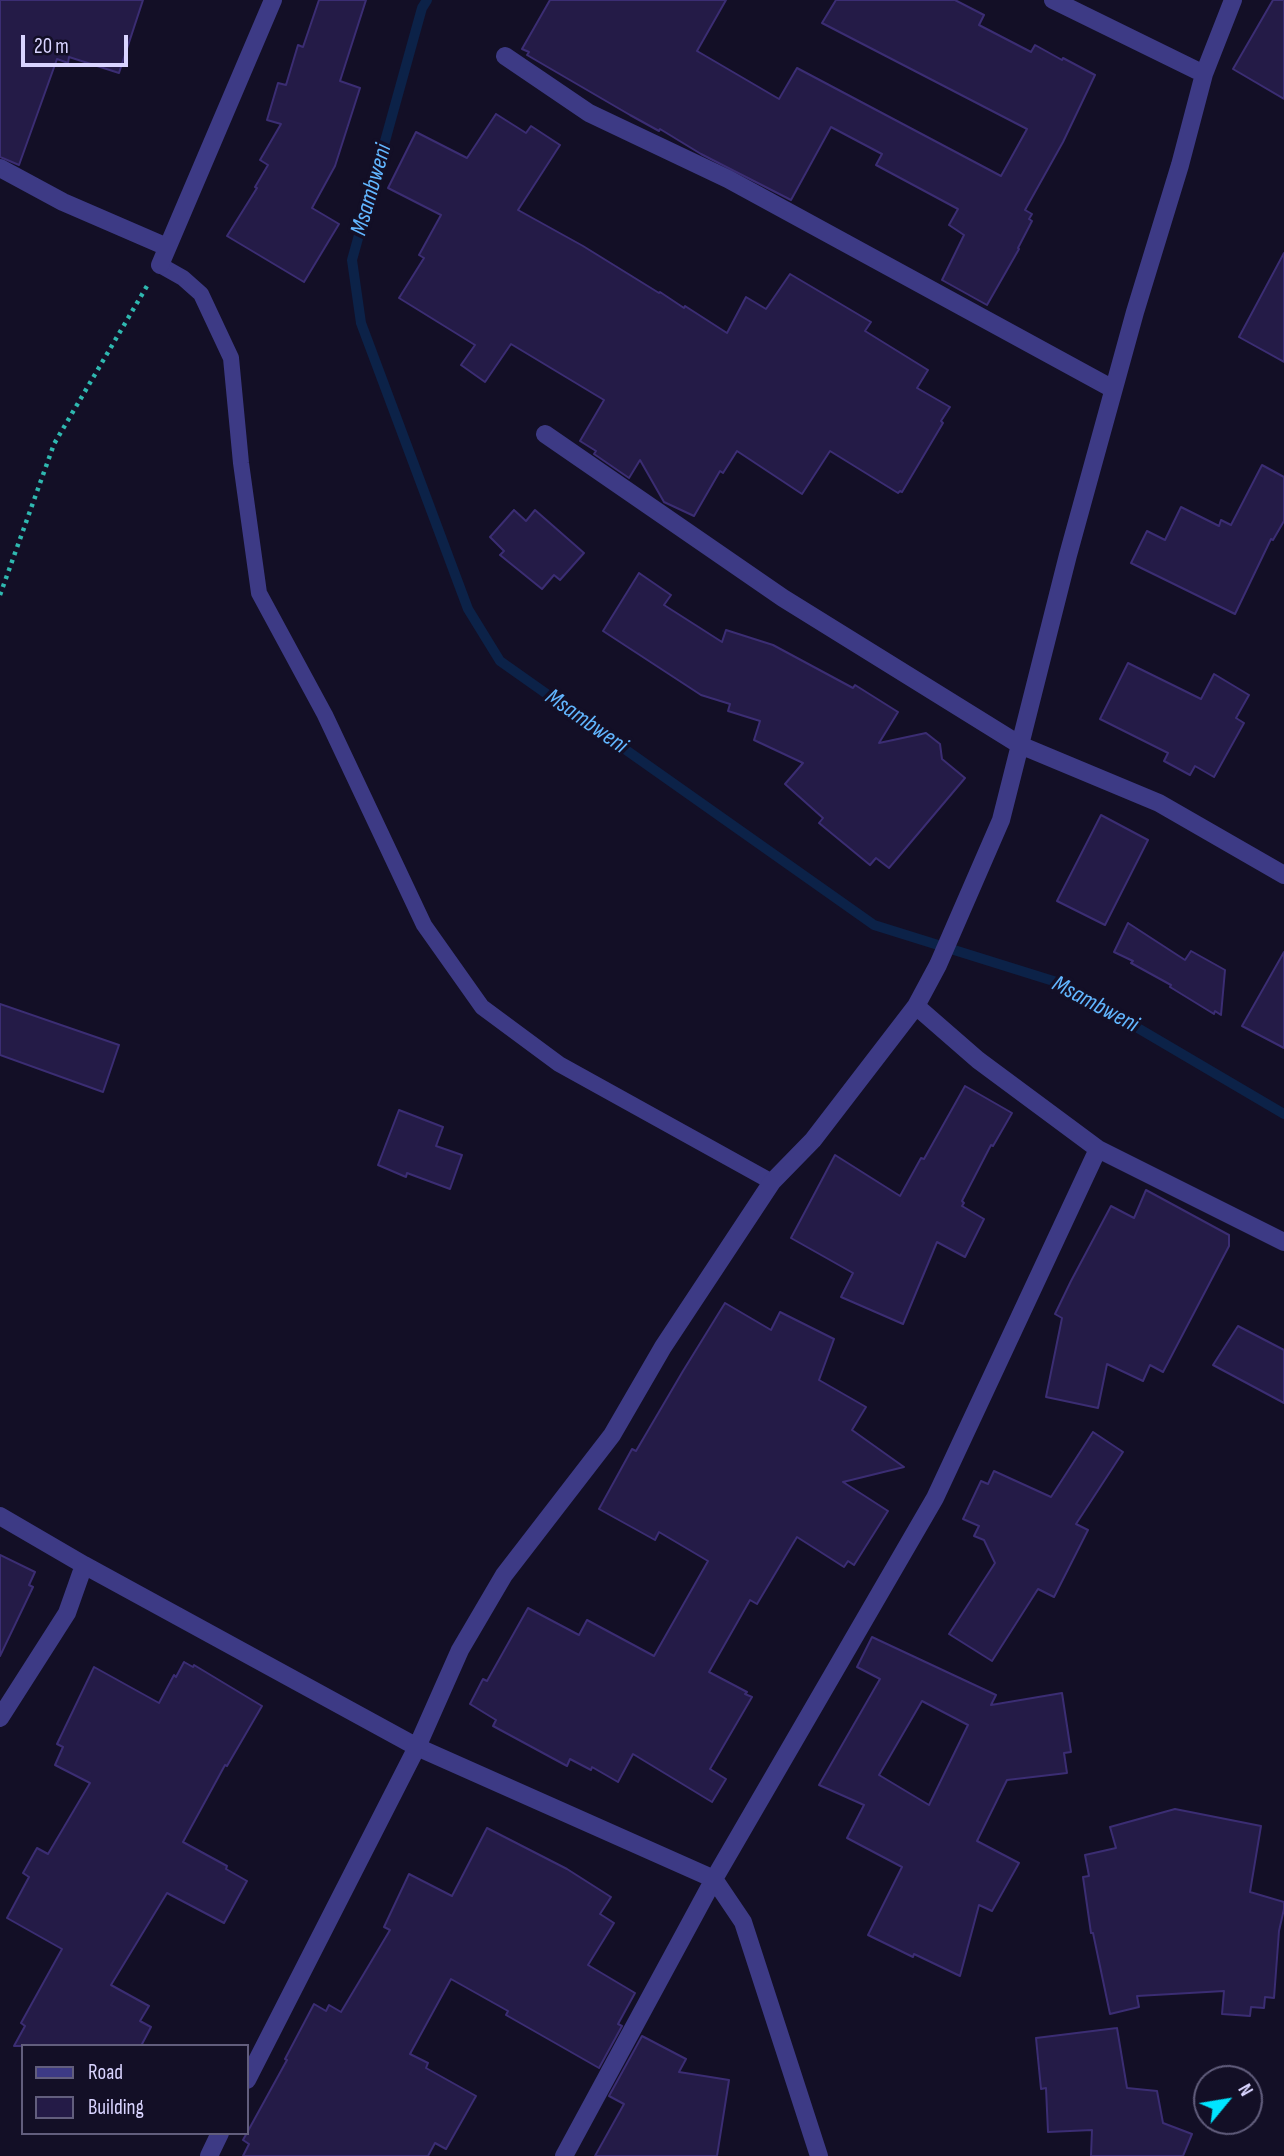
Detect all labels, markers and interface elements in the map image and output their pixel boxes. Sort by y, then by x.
scale bar [24,21,131,65]
text: 20 m [34,34,69,59]
water label: Msambweni [345,141,399,239]
water label: Msambweni [539,683,633,761]
water label: Msambweni [1047,970,1143,1040]
legend [21,2044,248,2135]
text: Road [88,2060,123,2085]
north arrow [1193,2065,1263,2135]
text: N [1232,2080,1257,2100]
text: Building [88,2095,144,2120]

